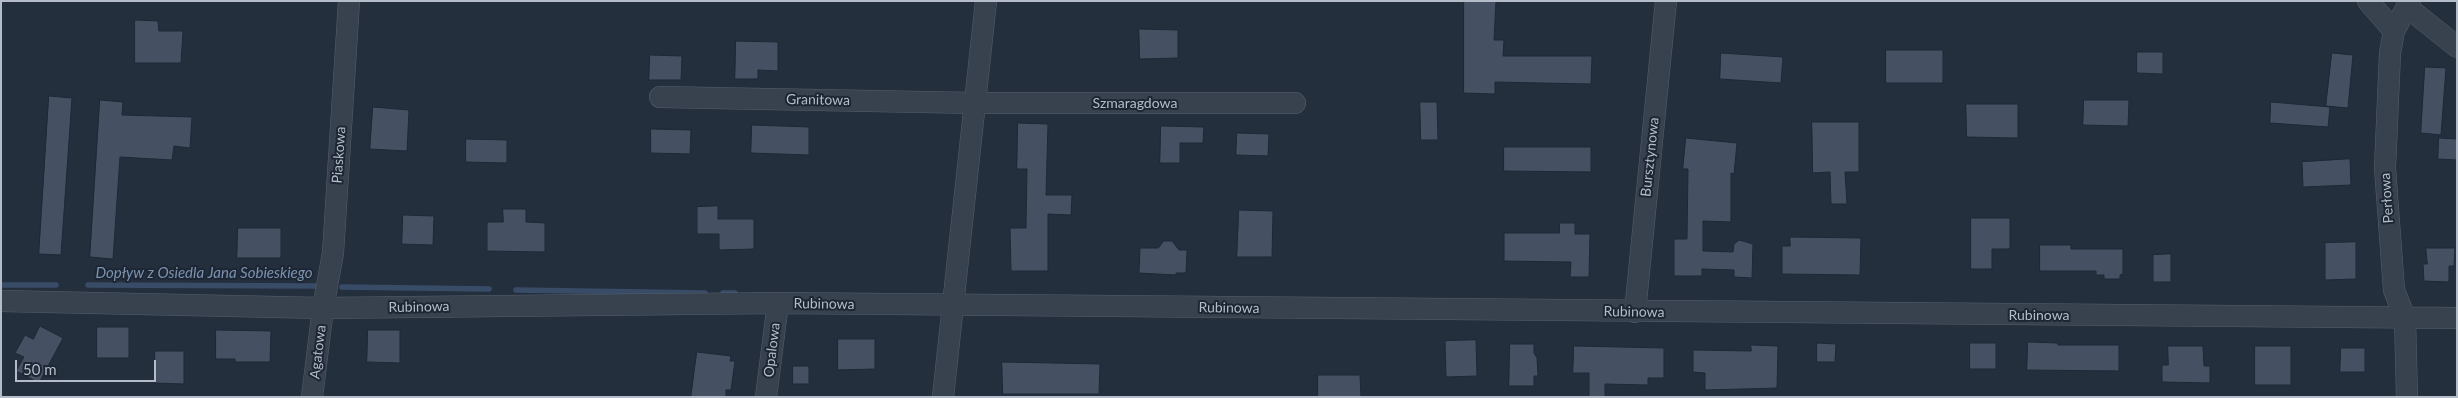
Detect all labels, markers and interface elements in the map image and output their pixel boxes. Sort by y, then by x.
street label: Granitowa [786,91,850,109]
street label: Szmaragdowa [1093,95,1177,111]
street label: Bursztynowa [1637,116,1663,198]
street label: Piaskowa [329,126,349,184]
street label: Perłowa [2377,172,2397,224]
water label: Dopływ z Osiedla Jana Sobieskiego [95,264,313,282]
street label: Rubinowa [793,295,855,313]
street label: Rubinowa [388,298,450,316]
street label: Rubinowa [1198,299,1260,317]
street label: Rubinowa [1603,303,1665,321]
street label: Rubinowa [2008,307,2070,323]
street label: Opalowa [760,322,784,378]
street label: Agatowa [306,324,330,380]
scale bar [18,350,159,382]
text: 50 m [23,360,57,378]

